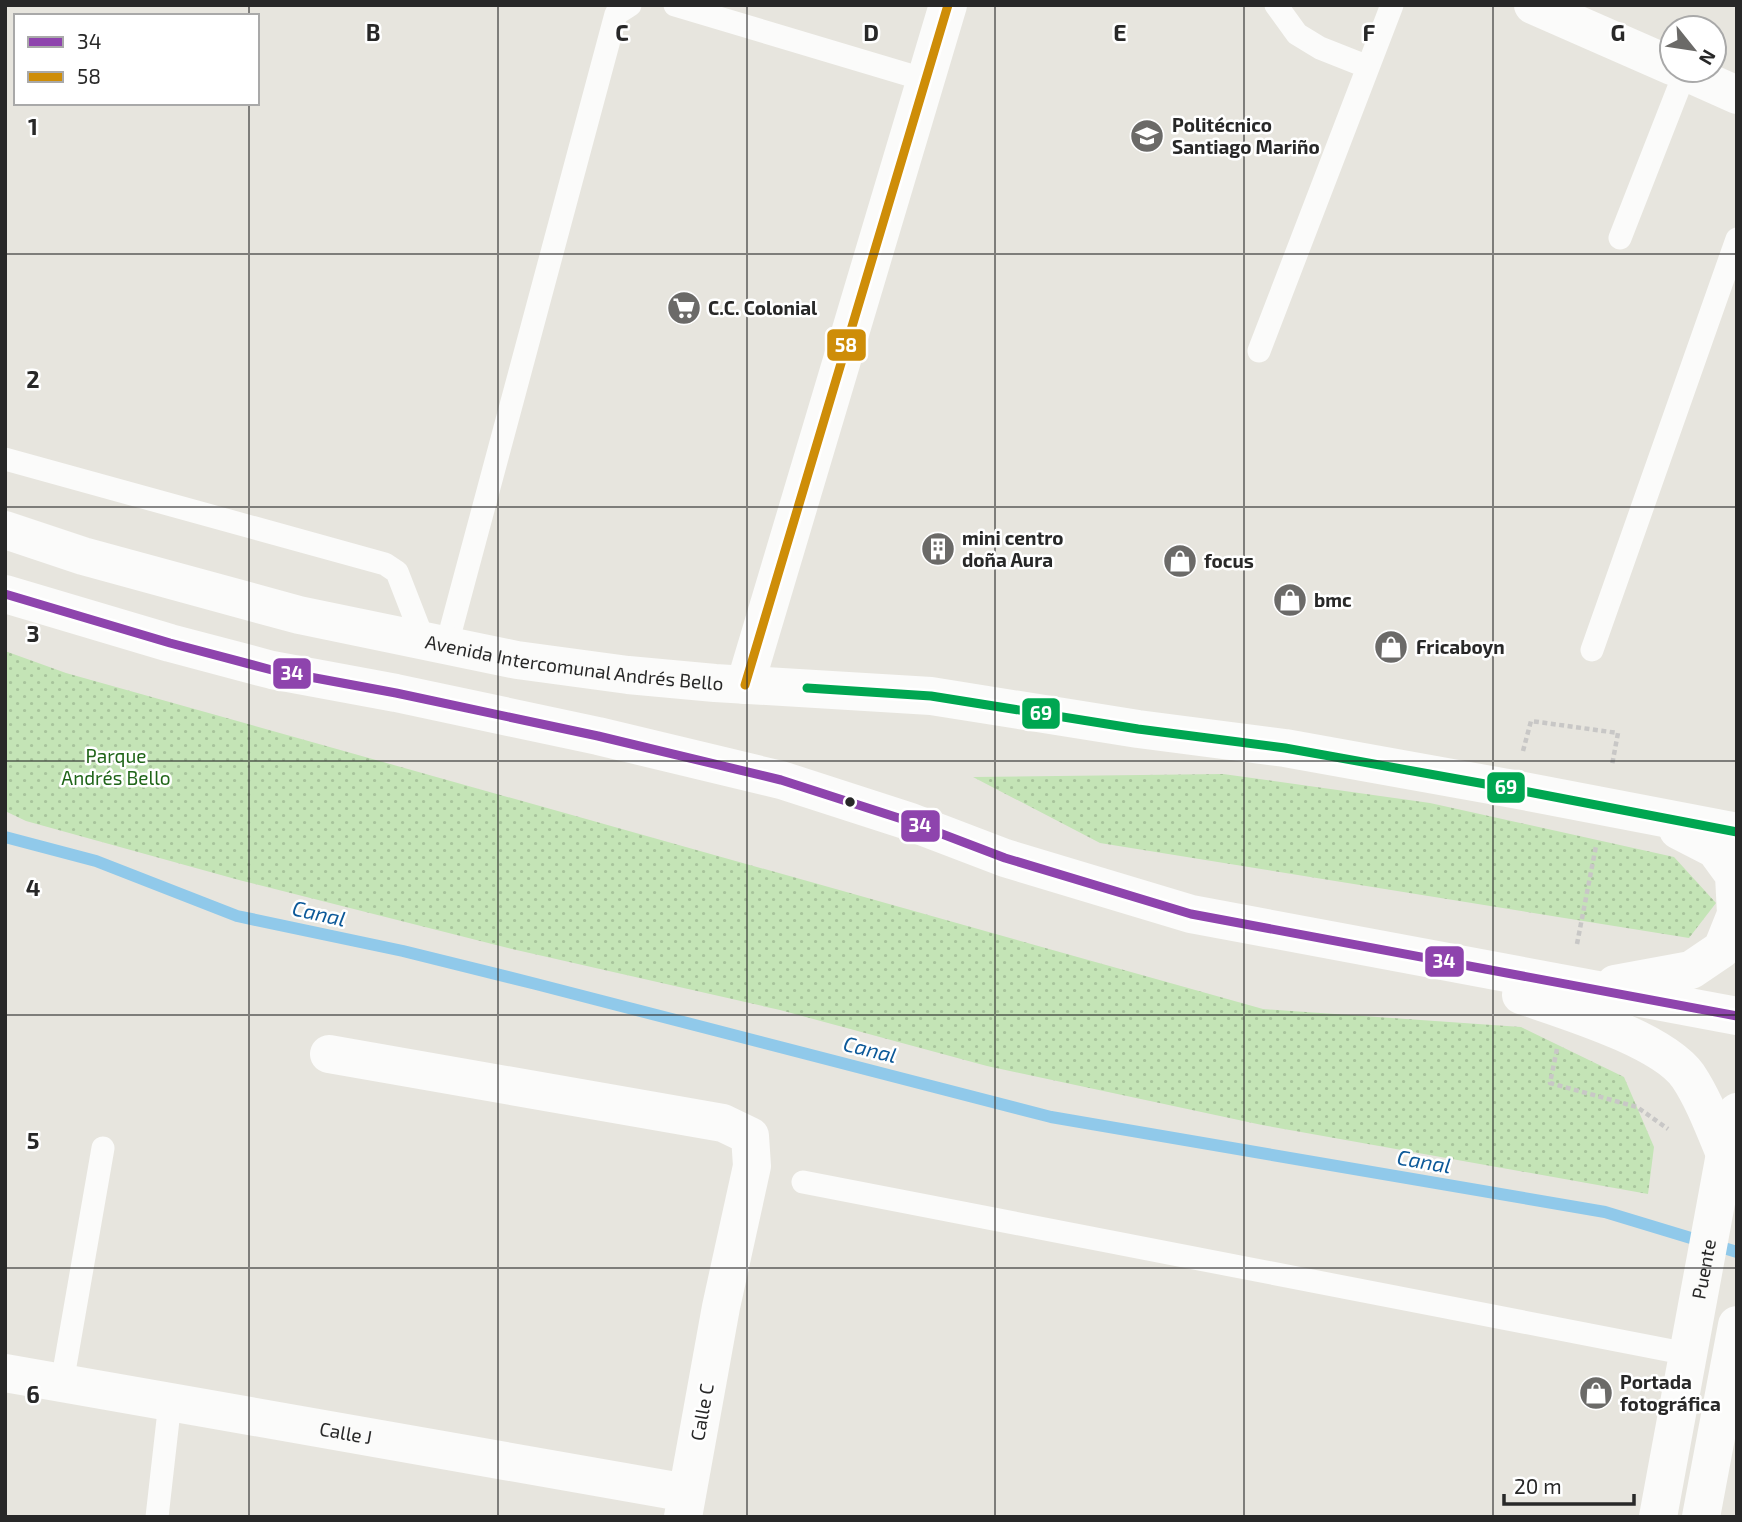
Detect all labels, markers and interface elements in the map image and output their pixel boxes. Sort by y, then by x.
legend [14,14,259,105]
north arrow [1658,14,1728,84]
text: B [366,18,380,46]
text: C [615,18,629,46]
text: D [863,18,879,46]
text: E [1113,18,1127,46]
text: F [1363,18,1376,46]
text: G [1611,18,1625,46]
text: 34 [77,28,102,53]
text: N [1695,46,1722,69]
text: 58 [77,63,101,88]
text: 1 [28,112,38,140]
place label: Politécnico Santiago Mariño [1172,113,1320,158]
school or university icon: Politécnico Santiago Mariño [1128,117,1166,155]
supermarket icon: C.C. Colonial [665,289,703,327]
place label: C.C. Colonial [708,296,818,319]
line badge: 58 [826,328,867,362]
text: 58 [835,333,857,356]
text: 2 [26,365,40,393]
place label: mini centro doña Aura [962,526,1063,571]
building icon: mini centro doña Aura [919,530,957,568]
shop icon: focus [1161,542,1199,580]
place label: focus [1204,549,1254,572]
shop icon: bmc [1271,581,1309,619]
place label: bmc [1314,588,1352,611]
text: 3 [26,619,40,647]
shop icon: Fricaboyn [1372,628,1410,666]
street label: Avenida Intercomunal Andrés Bello [423,629,724,694]
place label: Fricaboyn [1416,635,1505,659]
line badge: 34 [272,657,312,690]
text: 34 [281,661,303,684]
line badge: 69 [1021,697,1061,730]
text: 69 [1030,701,1052,724]
park label: Parque Andrés Bello [61,744,171,789]
line badge: 69 [1486,771,1526,804]
text: 69 [1495,775,1517,798]
unlabelled marker [843,795,857,809]
line badge: 34 [900,809,941,843]
text: 34 [909,813,931,836]
text: 4 [26,873,40,901]
water label: Canal [290,894,349,931]
line badge: 34 [1424,945,1465,978]
text: 34 [1433,949,1455,972]
water label: Canal [841,1030,900,1067]
text: 5 [27,1126,39,1154]
water label: Canal [1395,1144,1453,1178]
street label: Puente [1686,1237,1720,1301]
place label: Portada fotográfica [1620,1370,1721,1415]
shop icon: Portada fotográfica [1577,1374,1615,1412]
text: 6 [26,1380,40,1408]
street label: Calle C [685,1381,718,1442]
street label: Calle J [318,1417,374,1448]
scale bar [1504,1462,1634,1506]
text: 20 m [1514,1473,1562,1498]

